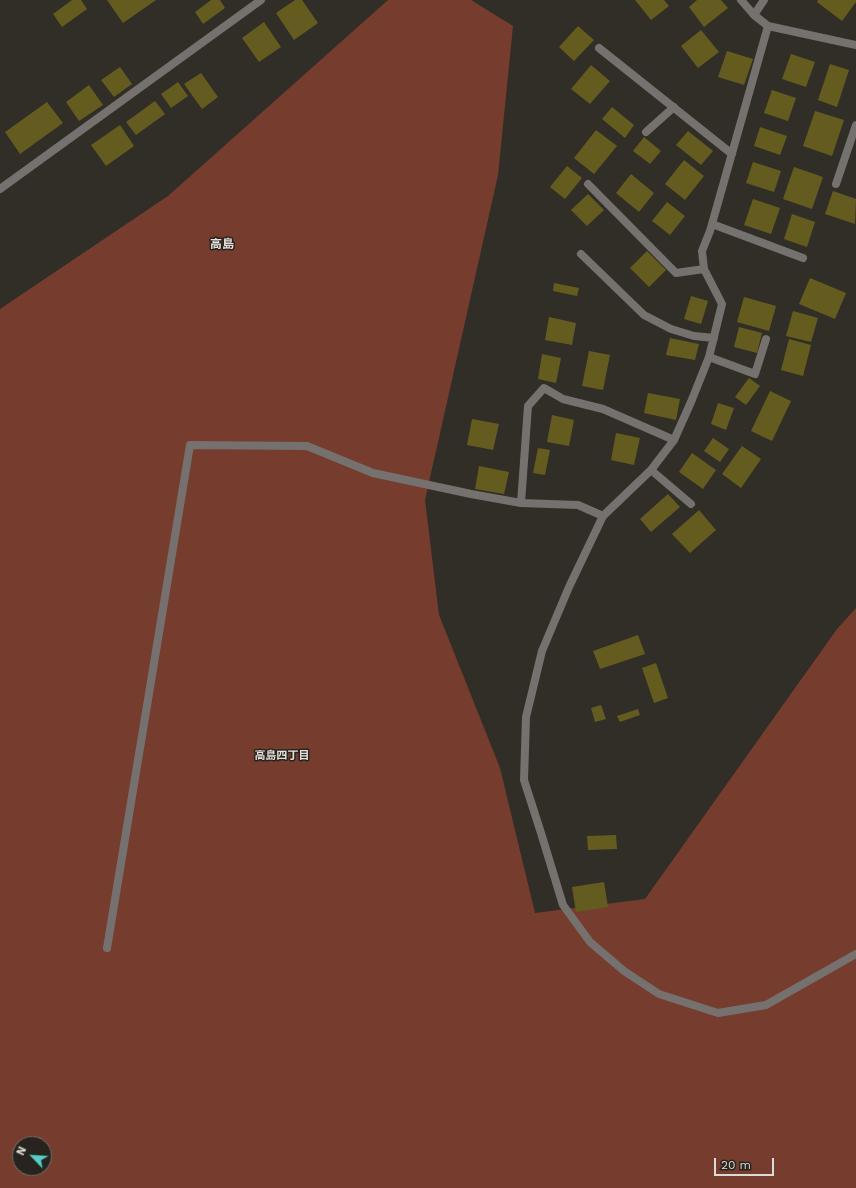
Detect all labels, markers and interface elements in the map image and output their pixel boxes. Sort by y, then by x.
district label: 高島 [210,237,234,251]
district label: 高島四丁目 [255,749,309,763]
north arrow [12,1136,52,1176]
text: N [14,1145,29,1158]
scale bar [716,1150,776,1176]
text: 20 m [721,1158,751,1172]

